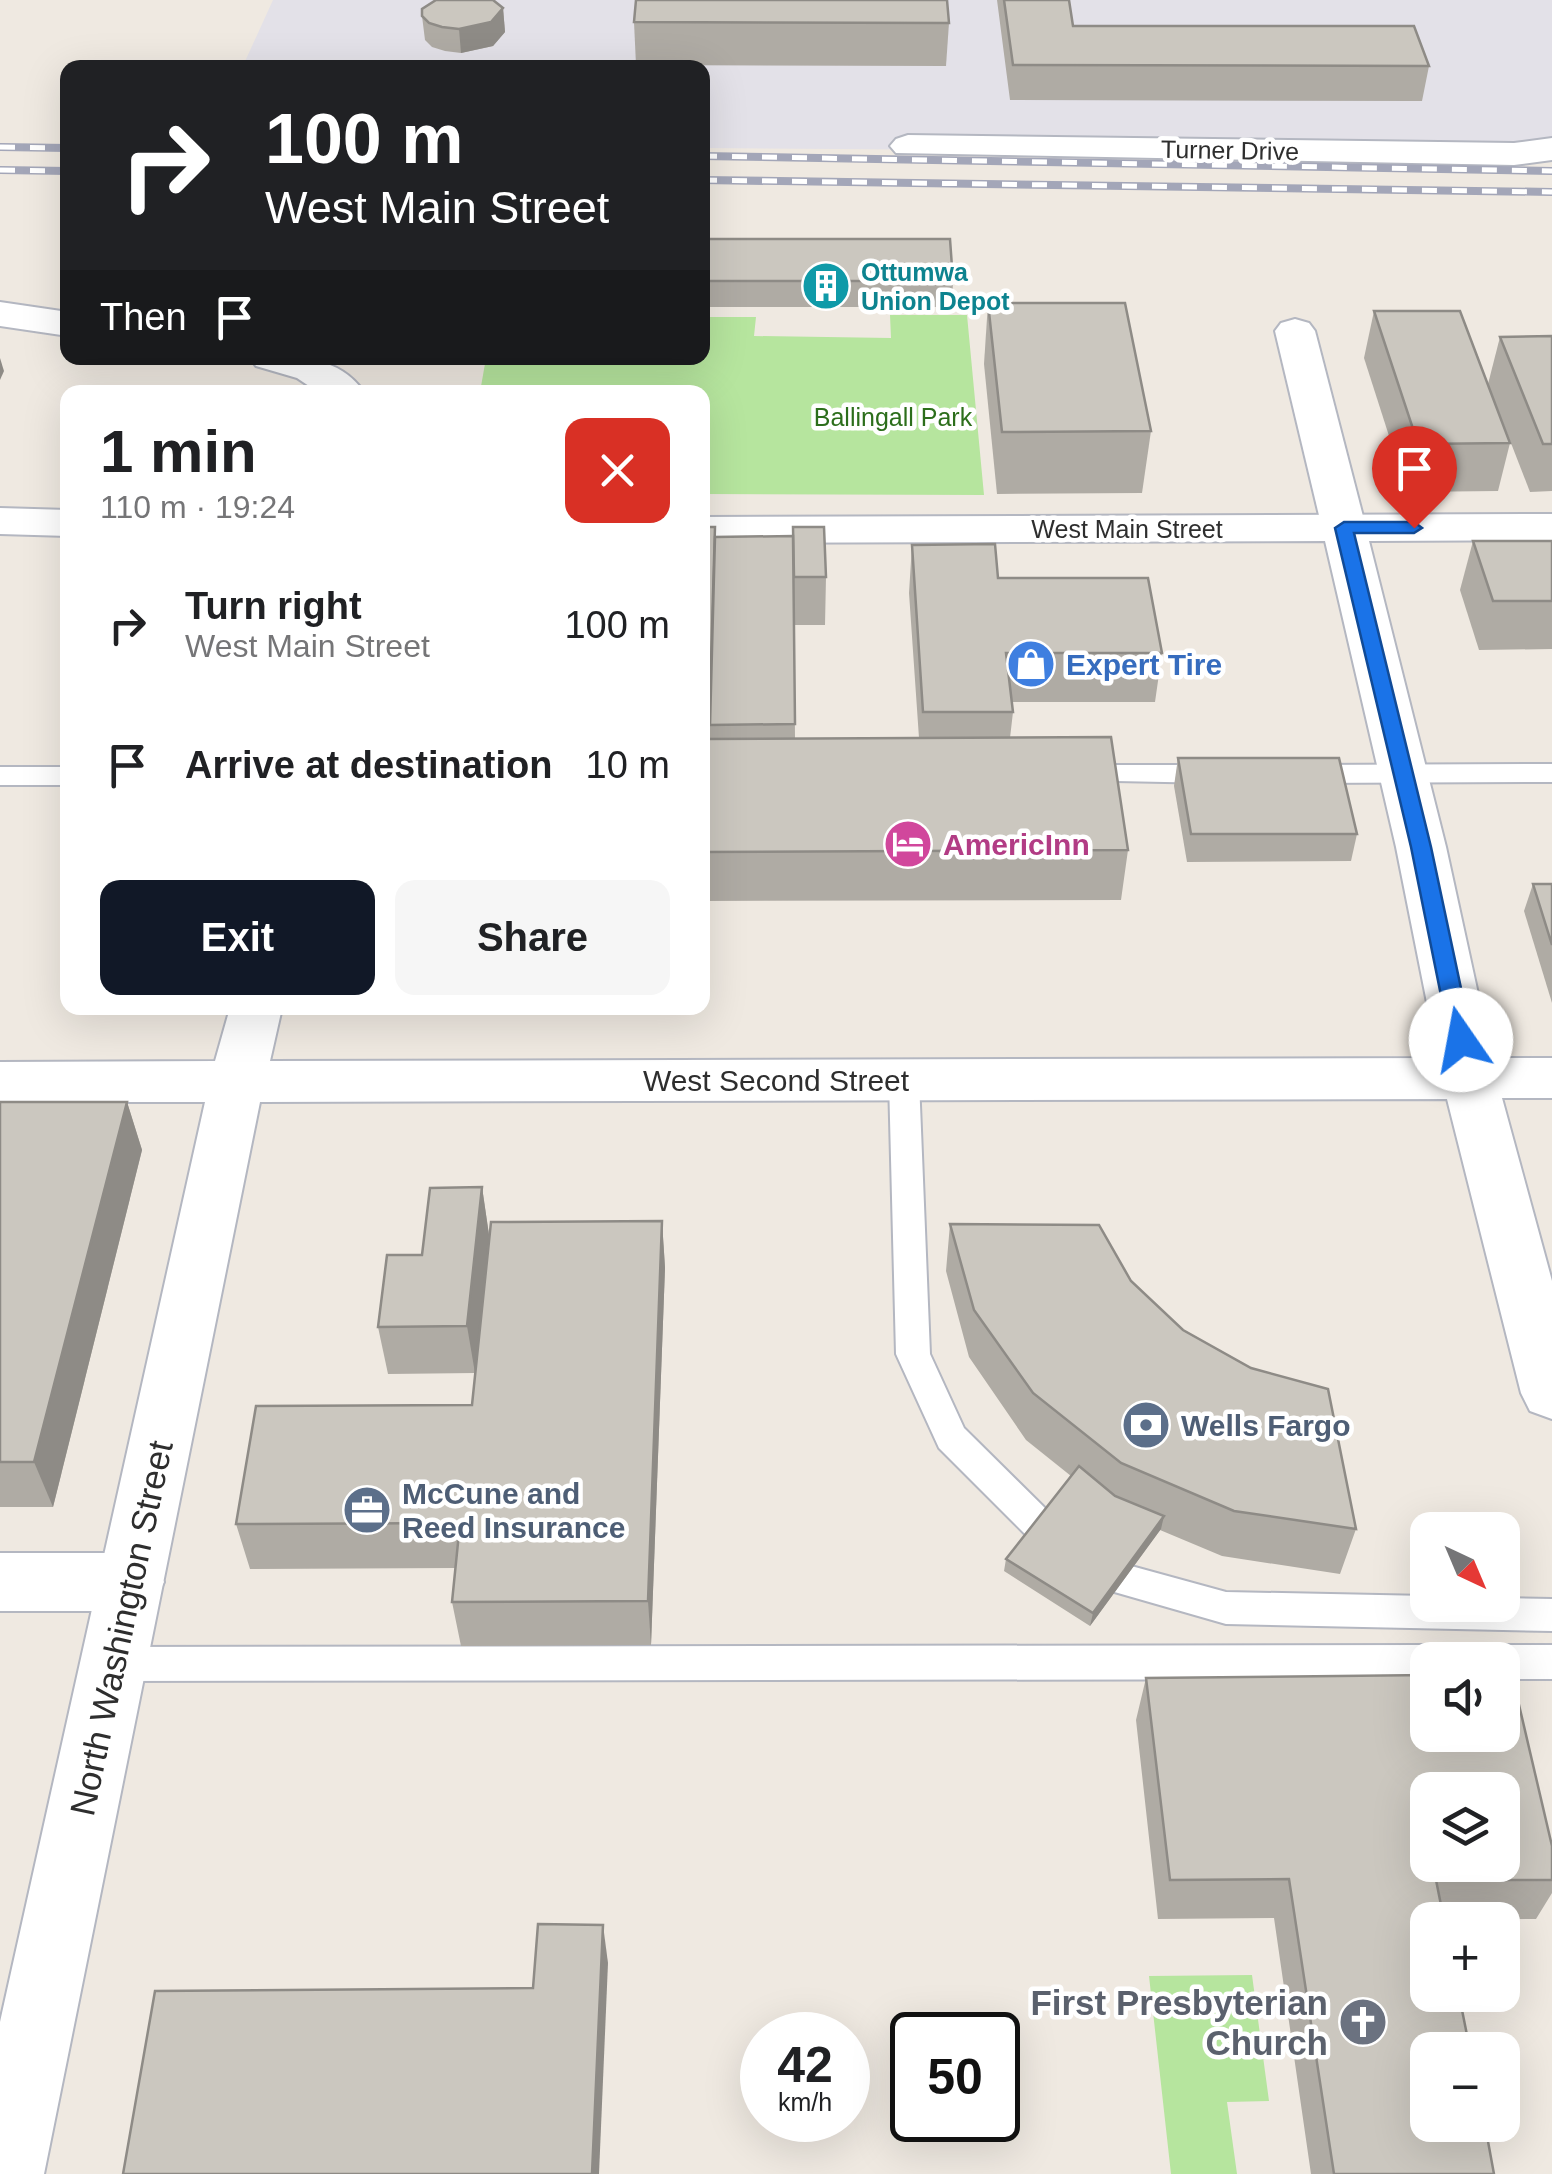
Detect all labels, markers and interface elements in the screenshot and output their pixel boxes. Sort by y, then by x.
icon: right [100,100,230,230]
text: 100 m [265,100,463,178]
street label: Turner Drive [1161,135,1299,165]
text: West Main Street [265,182,609,233]
place label: Ottumwa Union Depot [861,258,1010,315]
building icon: Ottumwa Union Depot [800,260,852,312]
icon: arrive [207,290,262,345]
text: Then [100,296,187,338]
park label: Ballingall Park [814,403,973,431]
text: 1 min [100,418,257,485]
button: close [565,418,670,523]
pin [1372,426,1457,529]
icon: arrive [1387,441,1442,496]
text: 110 m · 19:24 [100,489,295,525]
street label: West Main Street [1031,515,1223,543]
text: Turn right [185,585,362,627]
icon: right [100,598,155,653]
text: 100 m [564,604,670,646]
text: West Main Street [185,628,430,664]
shop icon: Expert Tire [1005,638,1057,690]
place label: Expert Tire [1066,648,1222,681]
icon: arrive [100,738,155,793]
text: Arrive at destination [185,744,552,786]
text: 10 m [586,744,670,786]
hotel icon: AmericInn [882,818,934,870]
place label: AmericInn [943,828,1090,861]
button: Exit [100,880,375,995]
button: Share [395,880,670,995]
position arrow [1409,988,1513,1092]
street label: West Second Street [643,1064,910,1097]
bank icon: Wells Fargo [1120,1399,1172,1451]
place label: Wells Fargo [1181,1409,1350,1442]
street label: North Washington Street [62,1437,180,1819]
place label: McCune and Reed Insurance [402,1477,625,1544]
office icon: McCune and Reed Insurance [341,1484,393,1536]
north arrow [1410,1512,1520,1622]
map controls [1410,1512,1520,2142]
button: sound [1410,1642,1520,1752]
button: layers [1410,1772,1520,1882]
button: + [1410,1902,1520,2012]
place label: First Presbyterian Church [1030,1983,1328,2062]
church icon: First Presbyterian Church [1337,1996,1389,2048]
speed limit sign: 50 [890,2012,1020,2142]
button: − [1410,2032,1520,2142]
text: 42 [777,2037,833,2093]
text: km/h [778,2088,832,2116]

